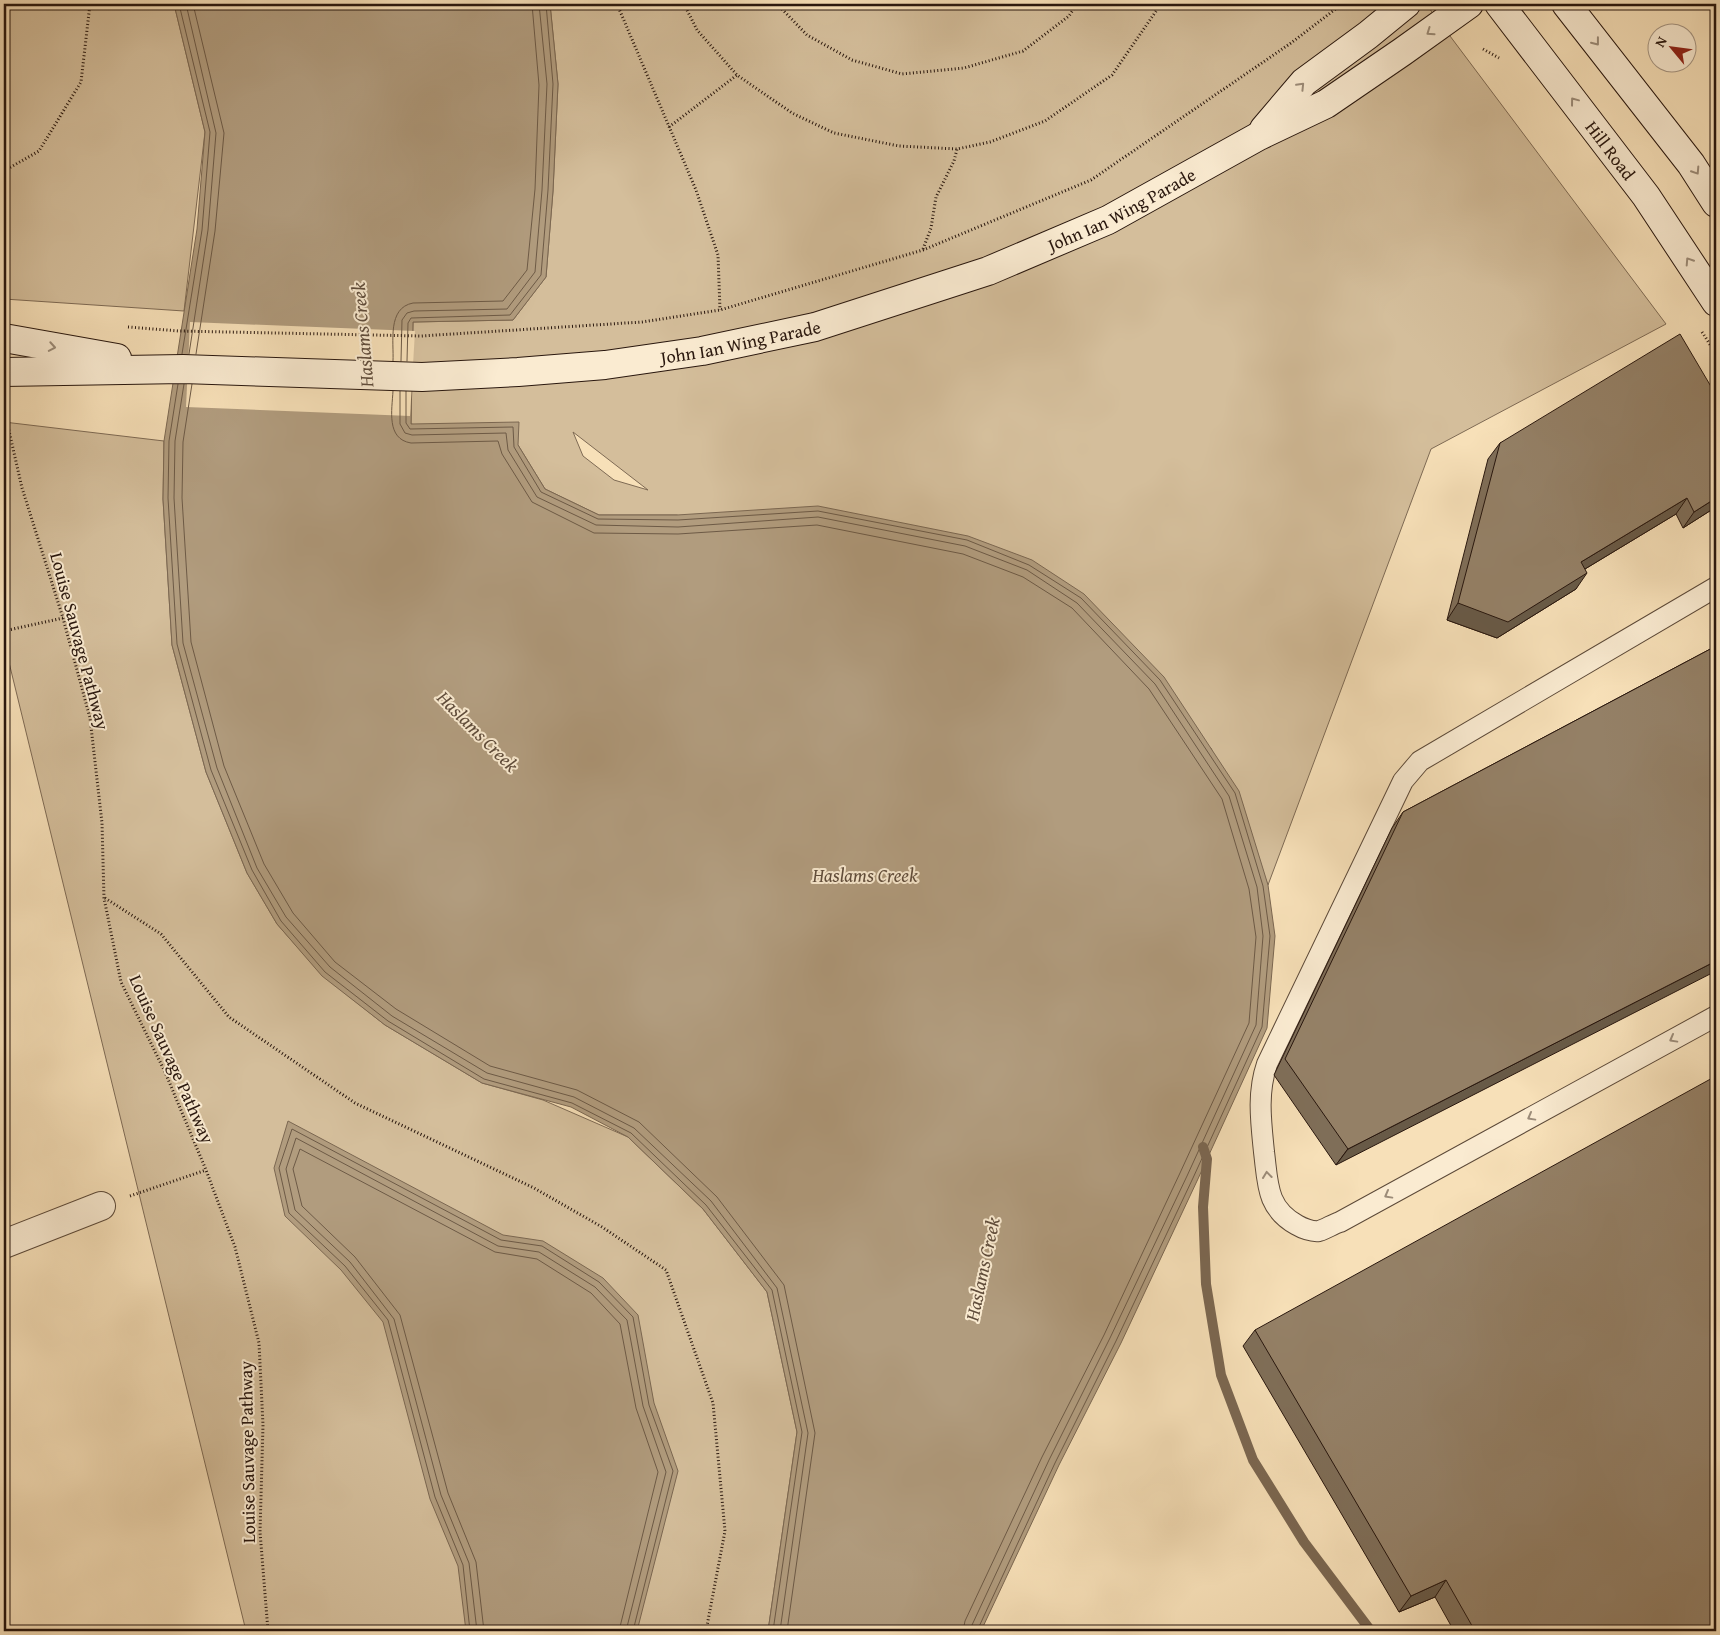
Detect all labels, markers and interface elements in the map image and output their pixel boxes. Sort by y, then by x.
north arrow [1648,22,1698,72]
one-way arrow [1427,27,1436,35]
text: N [1650,32,1672,51]
one-way arrow [1591,36,1599,45]
one-way arrow [1295,83,1304,92]
one-way arrow [1571,97,1580,107]
street label: Hill Road [1579,115,1643,186]
street label: John Ian Wing Parade [1041,161,1200,258]
one-way arrow [1689,166,1699,175]
one-way arrow [1686,257,1696,266]
water label: Haslams Creek [343,281,381,390]
street label: John Ian Wing Parade [657,313,824,371]
one-way arrow [47,341,56,351]
street label: Louise Sauvage Pathway [43,549,117,733]
water label: Haslams Creek [430,683,525,778]
water label: Haslams Creek [811,861,918,889]
street label: Louise Sauvage Pathway [123,970,221,1148]
one-way arrow [1670,1033,1679,1043]
one-way arrow [1527,1111,1536,1121]
one-way arrow [1262,1171,1273,1179]
one-way arrow [1385,1189,1394,1199]
water label: Haslams Creek [957,1214,1007,1324]
street label: Louise Sauvage Pathway [232,1361,262,1543]

